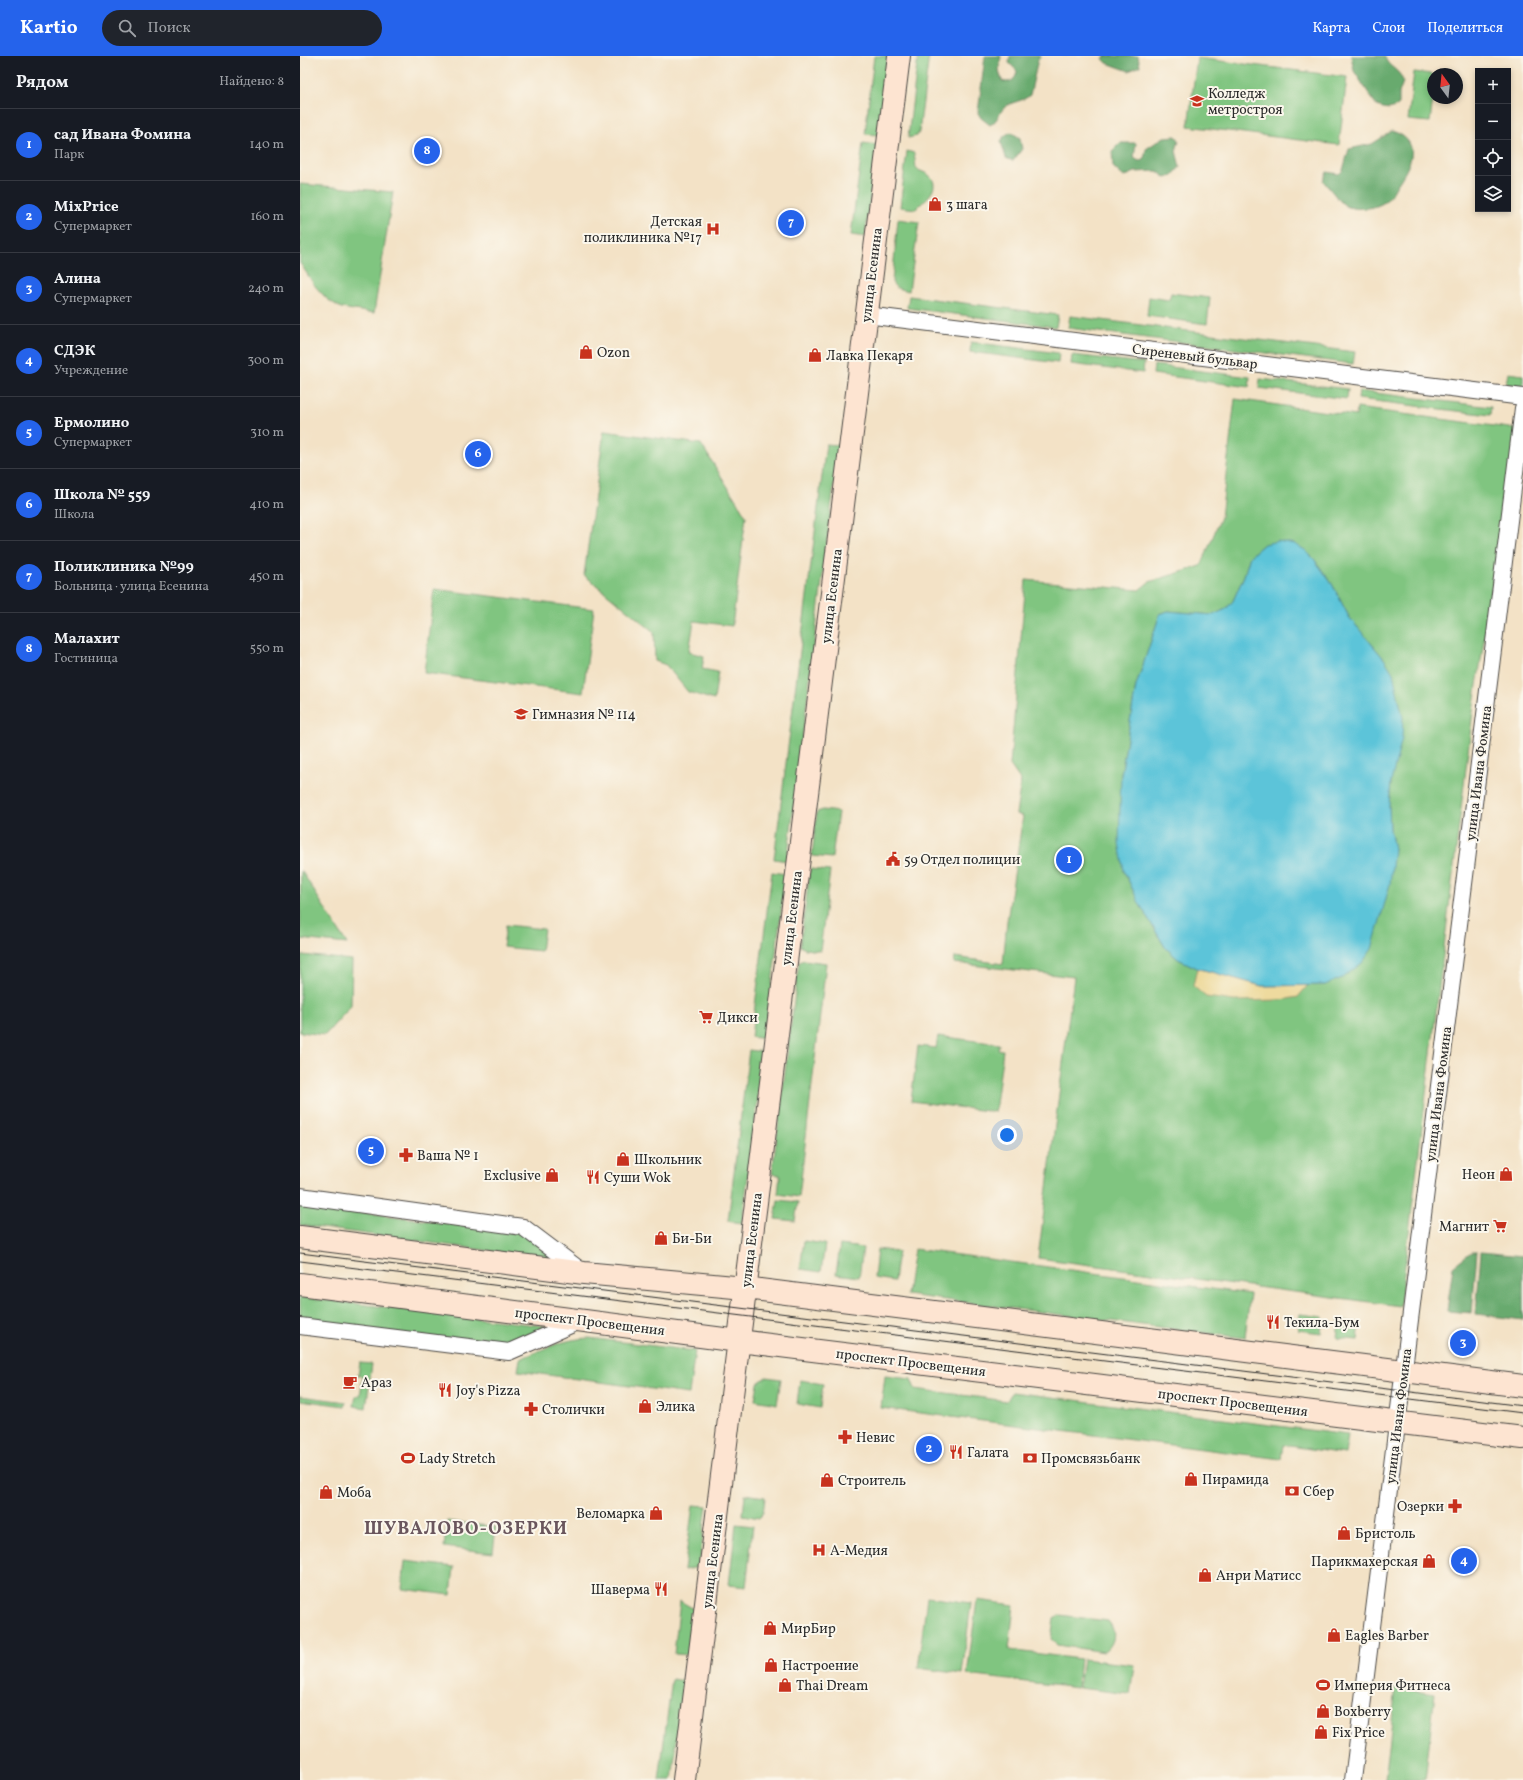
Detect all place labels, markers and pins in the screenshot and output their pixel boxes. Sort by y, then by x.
place label: Колледж метростроя [1208,85,1283,120]
school or university icon: Колледж метростроя [1189,93,1205,109]
pin: 8 [414,136,440,166]
shop icon: 3 шага [927,196,943,212]
place label: 3 шага [946,196,988,215]
pin: 7 [778,208,804,238]
place label: Детская поликлиника №17 [584,213,702,248]
hospital icon: Детская поликлиника №17 [705,221,721,237]
shop icon: Ozon [578,344,594,360]
place label: Ozon [597,344,630,363]
shop icon: Лавка Пекаря [807,347,823,363]
place label: Лавка Пекаря [826,347,913,366]
pin: 6 [465,439,491,469]
school or university icon: Гимназия № 114 [513,706,529,722]
place label: Гимназия № 114 [532,706,636,725]
pin: 1 [1056,845,1082,875]
public building icon: 59 Отдел полиции [885,851,901,867]
place label: 59 Отдел полиции [904,851,1021,870]
supermarket icon: Дикси [698,1009,714,1025]
place label: Дикси [717,1009,758,1028]
pin: 5 [358,1136,384,1166]
pharmacy icon: Ваша № 1 [398,1147,414,1163]
place label: Ваша № 1 [417,1147,479,1166]
shop icon: Школьник [615,1151,631,1167]
place label: Школьник [634,1151,702,1170]
place label: Неон [1462,1166,1495,1185]
shop icon: Неон [1498,1166,1514,1182]
place label: Exclusive [483,1167,541,1186]
shop icon: Exclusive [544,1167,560,1183]
restaurant icon: Суши Wok [585,1169,601,1185]
place label: Суши Wok [604,1169,671,1188]
place label: Магнит [1439,1218,1489,1237]
supermarket icon: Магнит [1492,1218,1508,1234]
shop icon: Би-Би [653,1230,669,1246]
place label: Би-Би [672,1230,712,1249]
restaurant icon: Текила-Бум [1265,1314,1281,1330]
place label: Текила-Бум [1284,1314,1360,1333]
pin: 3 [1450,1328,1476,1358]
cafe icon: Араз [342,1374,358,1390]
place label: Араз [361,1374,392,1393]
restaurant icon: Joy's Pizza [437,1382,453,1398]
place label: Joy's Pizza [456,1382,520,1401]
shop icon: Элика [637,1398,653,1414]
place label: Элика [656,1398,695,1417]
pharmacy icon: Столички [523,1401,539,1417]
place label: Столички [542,1401,605,1420]
pharmacy icon: Невис [837,1429,853,1445]
place label: Невис [856,1429,895,1448]
pin: 2 [916,1434,942,1464]
restaurant icon: Галата [948,1444,964,1460]
place label: Галата [967,1444,1009,1463]
sports icon: Lady Stretch [400,1450,416,1466]
place label: Lady Stretch [419,1450,496,1469]
bank icon: Промсвязьбанк [1022,1450,1038,1466]
place label: Промсвязьбанк [1041,1450,1141,1469]
shop icon: Пирамида [1183,1471,1199,1487]
place label: Пирамида [1202,1471,1269,1490]
shop icon: Строитель [819,1472,835,1488]
place label: Строитель [838,1472,906,1491]
bank icon: Сбер [1284,1483,1300,1499]
place label: Сбер [1303,1483,1334,1502]
shop icon: Моба [318,1484,334,1500]
place label: Моба [337,1484,372,1503]
place label: Озерки [1397,1498,1444,1517]
pharmacy icon: Озерки [1447,1498,1463,1514]
place label: Веломарка [576,1505,645,1524]
shop icon: Веломарка [648,1505,664,1521]
shop icon: Бристоль [1336,1525,1352,1541]
place label: Бристоль [1355,1525,1416,1544]
hospital icon: А-Медия [811,1542,827,1558]
place label: А-Медия [830,1542,888,1561]
pin: 4 [1451,1546,1477,1576]
place label: Парикмахерская [1311,1553,1418,1572]
shop icon: Парикмахерская [1421,1553,1437,1569]
shop icon: Анри Матисс [1197,1567,1213,1583]
place label: Анри Матисс [1216,1567,1301,1586]
place label: Шаверма [591,1581,650,1600]
restaurant icon: Шаверма [653,1581,669,1597]
shop icon: МирБир [762,1620,778,1636]
place label: МирБир [781,1620,836,1639]
shop icon: Eagles Barber [1326,1627,1342,1643]
place label: Eagles Barber [1345,1627,1429,1646]
shop icon: Настроение [763,1657,779,1673]
place label: Настроение [782,1657,859,1676]
shop icon: Thai Dream [777,1677,793,1693]
place label: Thai Dream [796,1677,868,1696]
sports icon: Империя Фитнеса [1315,1677,1331,1693]
place label: Империя Фитнеса [1334,1677,1451,1696]
shop icon: Boxberry [1315,1703,1331,1719]
place label: Boxberry [1334,1703,1391,1722]
shop icon: Fix Price [1313,1724,1329,1740]
place label: Fix Price [1332,1724,1385,1743]

